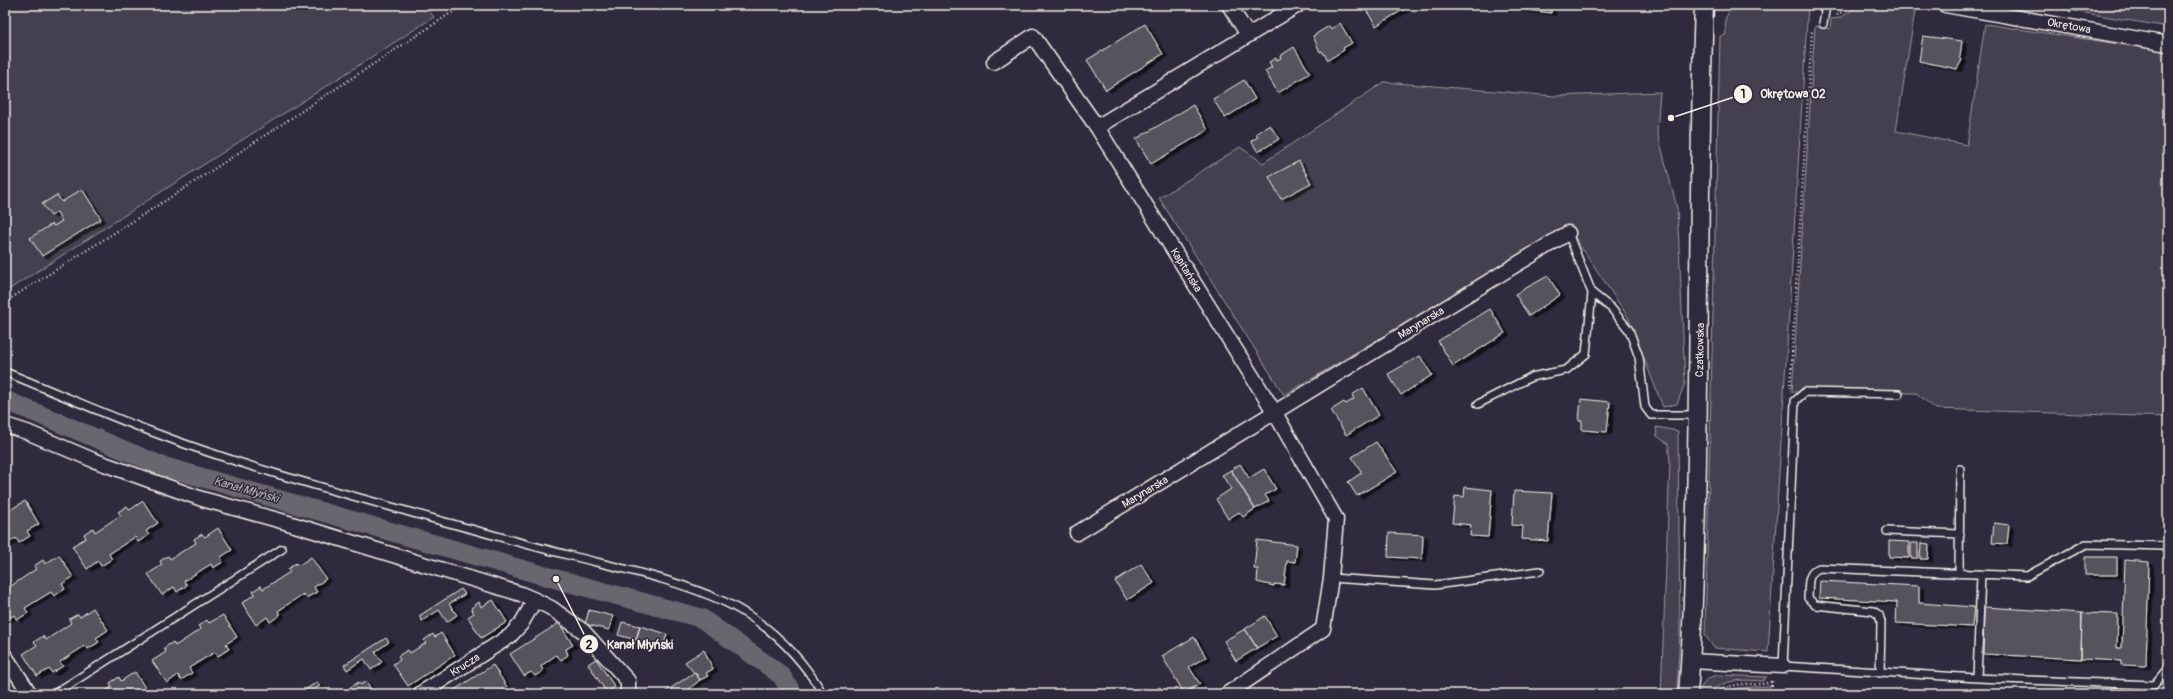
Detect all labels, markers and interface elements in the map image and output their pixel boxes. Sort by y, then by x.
street label: Okrętowa [2046,16,2092,36]
callout: Okrętowa 02 [1733,82,1834,106]
text: 1 [1741,87,1745,102]
text: Okrętowa 02 [1760,87,1826,102]
street label: Kapitańska [1167,246,1205,294]
street label: Marynarska [1396,304,1446,342]
street label: Czatkowska [1693,323,1707,377]
street label: Marynarska [1120,473,1170,511]
water label: Kanał Młyński [212,474,282,507]
callout: Kanał Młyński [579,632,682,656]
text: 2 [586,638,593,653]
text: Kanał Młyński [607,638,673,653]
street label: Krucza [448,651,482,679]

